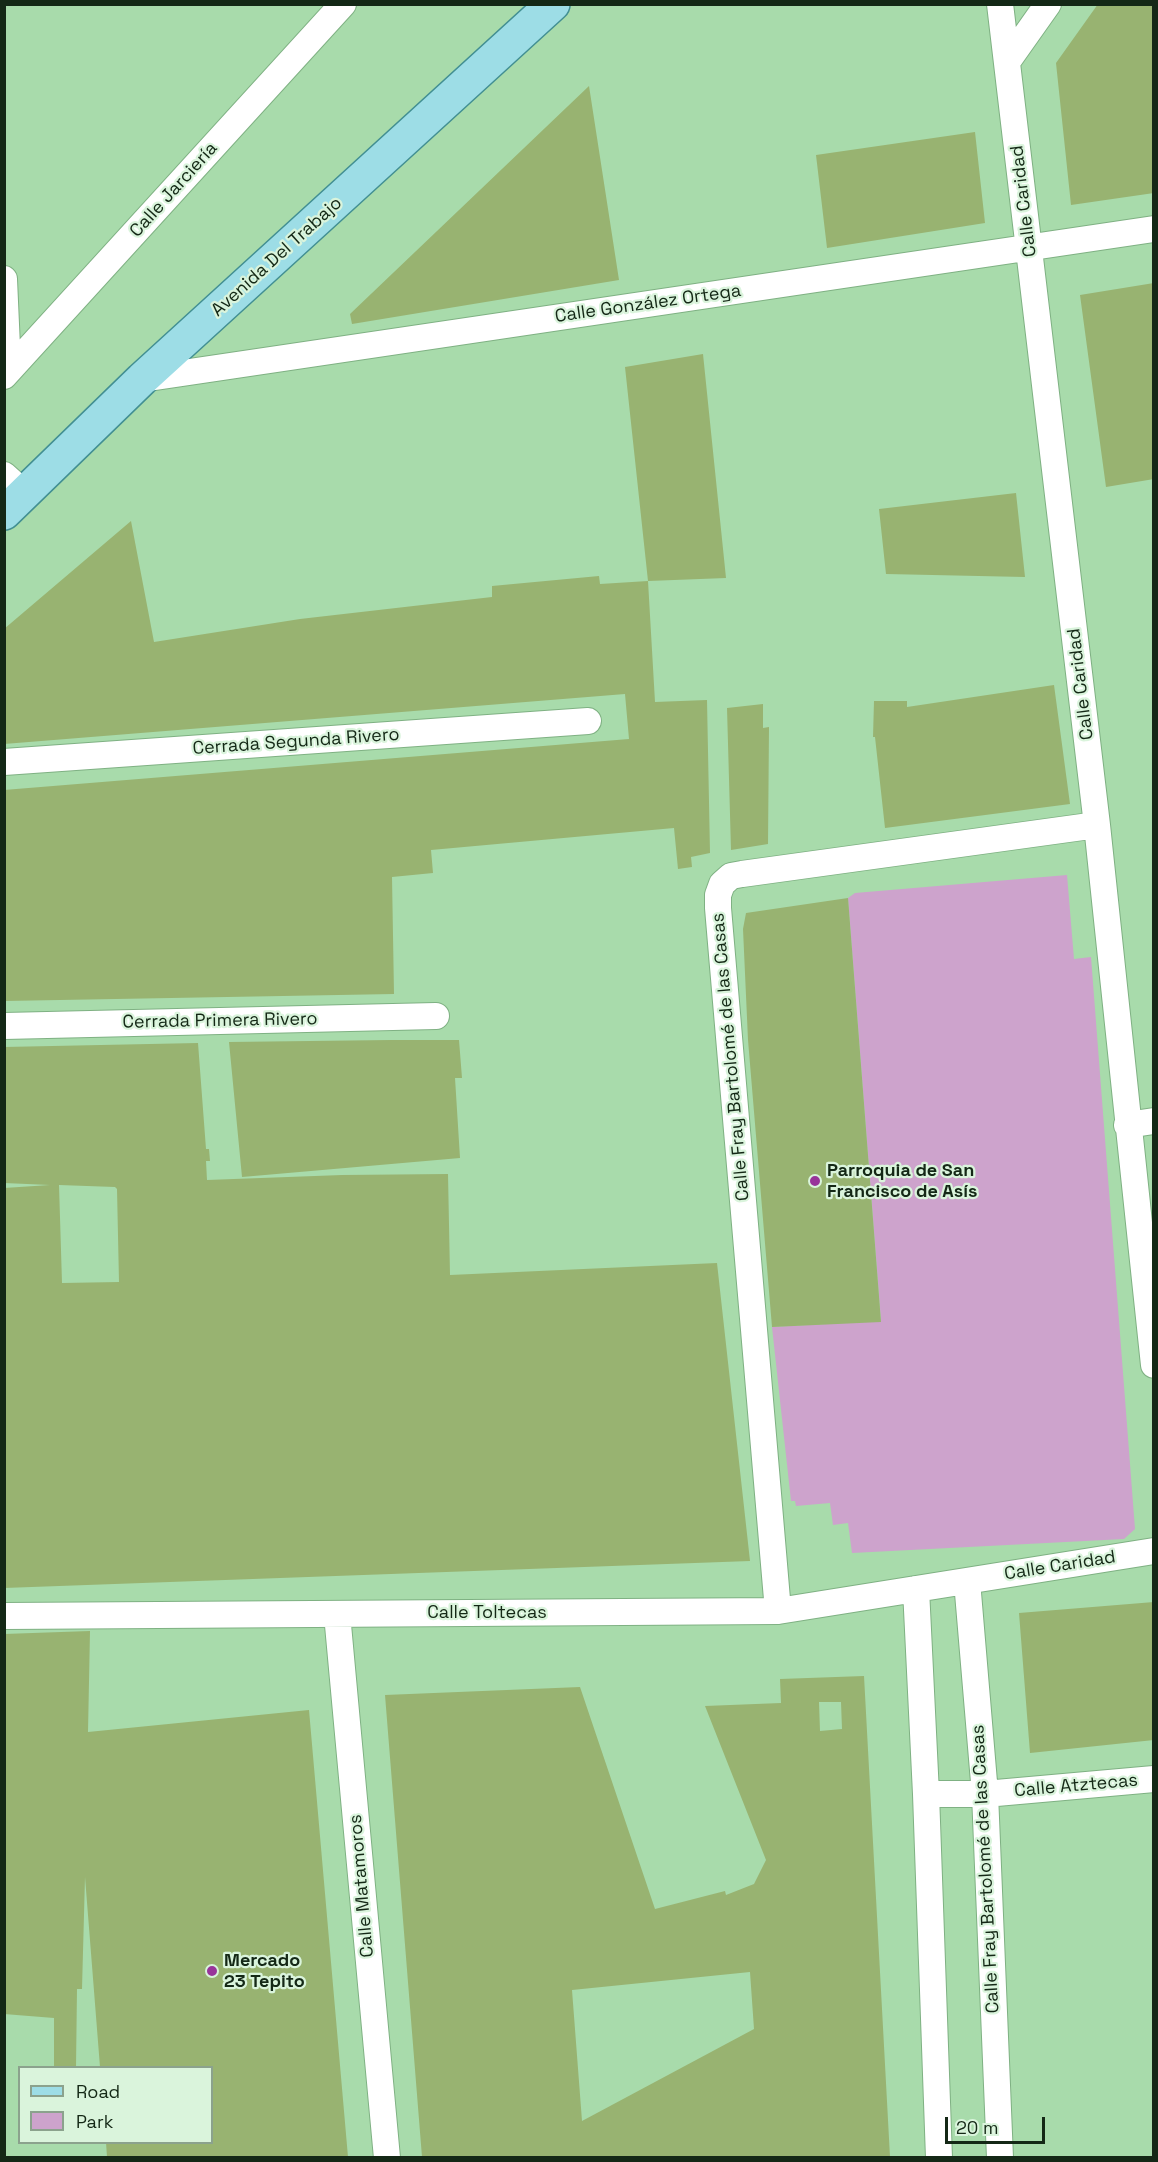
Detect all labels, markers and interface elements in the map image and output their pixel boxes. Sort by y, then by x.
street label: Calle Jarciería [126,138,222,242]
street label: Calle Caridad [1006,144,1042,258]
street label: Avenida Del Trabajo [207,193,347,321]
street label: Calle González Ortega [554,280,742,328]
street label: Calle Caridad [1063,627,1099,741]
street label: Cerrada Segunda Rivero [192,724,400,760]
street label: Calle Fray Bartolomé de las Casas [708,912,754,1202]
street label: Cerrada Primera Rivero [122,1008,318,1034]
place label: Parroquia de San Francisco de Asís [827,1160,977,1202]
marker: Parroquia de San Francisco de Asís [808,1174,822,1188]
street label: Calle Caridad [1003,1547,1117,1585]
street label: Calle Toltecas [427,1602,547,1624]
street label: Calle Fray Bartolomé de las Casas [968,1724,1004,2014]
street label: Calle Atztecas [1013,1770,1139,1802]
street label: Calle Matamoros [345,1814,379,1958]
place label: Mercado 23 Tepito [224,1950,305,1992]
marker: Mercado 23 Tepito [205,1964,219,1978]
legend [18,2066,213,2144]
text: Road [76,2080,120,2103]
scale bar [948,2105,1048,2143]
text: Park [76,2110,113,2133]
text: 20 m [956,2116,999,2139]

